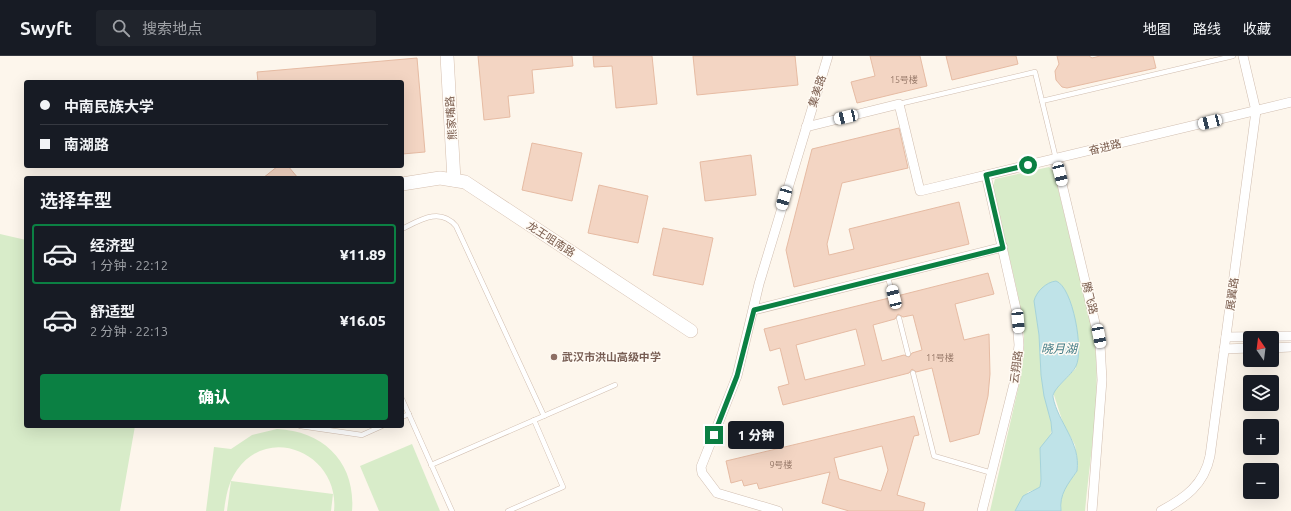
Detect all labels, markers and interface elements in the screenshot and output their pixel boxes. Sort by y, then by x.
search box [96,10,376,46]
text: Swyft [20,17,72,39]
icon: search [110,17,132,39]
text: 搜索地点 [142,20,202,37]
text: 地图 [1143,21,1171,37]
text: 路线 [1193,21,1221,37]
text: 收藏 [1243,21,1271,37]
street label: 集美路 [806,73,828,109]
house number: 15号楼 [890,75,918,85]
street label: 熊家嘴路 [443,96,459,140]
text: 中南民族大学 [64,98,154,115]
car [833,108,859,126]
car [1197,113,1223,131]
text: 南湖路 [64,136,109,153]
street label: 奋进路 [1088,137,1122,157]
route start [1019,156,1037,174]
car [1051,161,1069,187]
car [775,185,793,211]
text: 选择车型 [40,190,112,210]
street label: 龙王咀南路 [525,219,577,259]
icon: car [42,236,78,272]
text: 经济型 [90,237,135,254]
text: ¥11.89 [340,246,386,263]
text: 1 分钟 · 22:12 [90,258,168,272]
street label: 展翼路 [1224,277,1240,311]
street label: 腾飞路 [1080,281,1100,315]
car [885,284,903,310]
icon: car [42,302,78,338]
text: 舒适型 [90,303,135,320]
car [1011,309,1025,333]
text: ¥16.05 [340,312,386,329]
car [1091,323,1107,349]
text: 2 分钟 · 22:13 [90,324,168,338]
north arrow [1243,331,1279,367]
map controls [1243,331,1279,499]
water label: 晓月湖 [1041,342,1079,355]
street label: 云翔路 [1008,350,1024,384]
place label: 武汉市洪山高级中学 [562,351,661,363]
marker: 武汉市洪山高级中学 [549,352,559,362]
house number: 11号楼 [926,353,954,363]
button: 确认 [40,374,388,420]
button: layers [1243,375,1279,411]
button: + [1243,419,1279,455]
callout: 1 分钟 [728,421,784,449]
route end [705,426,723,444]
text: 1 分钟 [738,428,774,442]
house number: 9号楼 [769,460,793,470]
button: − [1243,463,1279,499]

